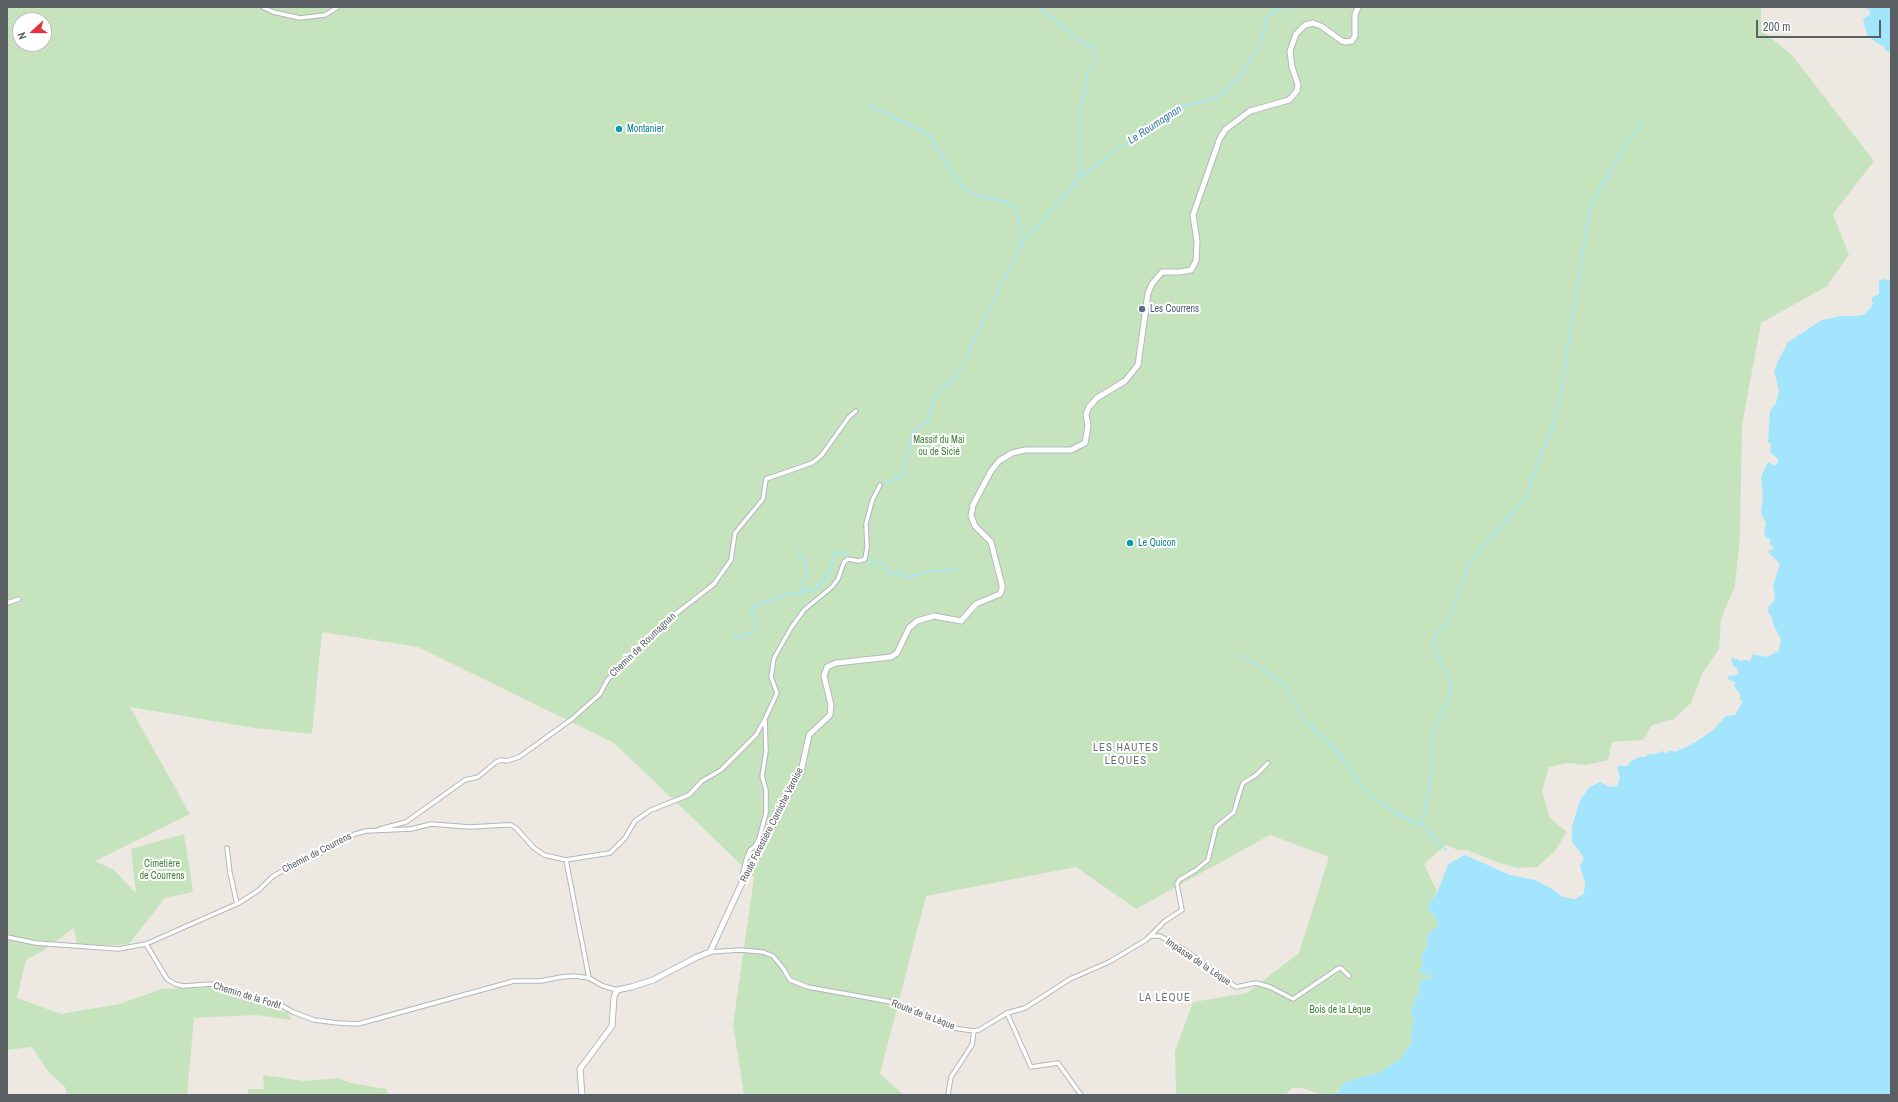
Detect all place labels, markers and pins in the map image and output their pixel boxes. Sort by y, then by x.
place label: Montanier [627,123,664,135]
marker: Montanier [614,124,624,134]
place label: Les Courrens [1150,303,1199,315]
marker: Les Courrens [1137,304,1147,314]
place label: Le Quicon [1138,537,1176,549]
marker: Le Quicon [1125,538,1135,548]

